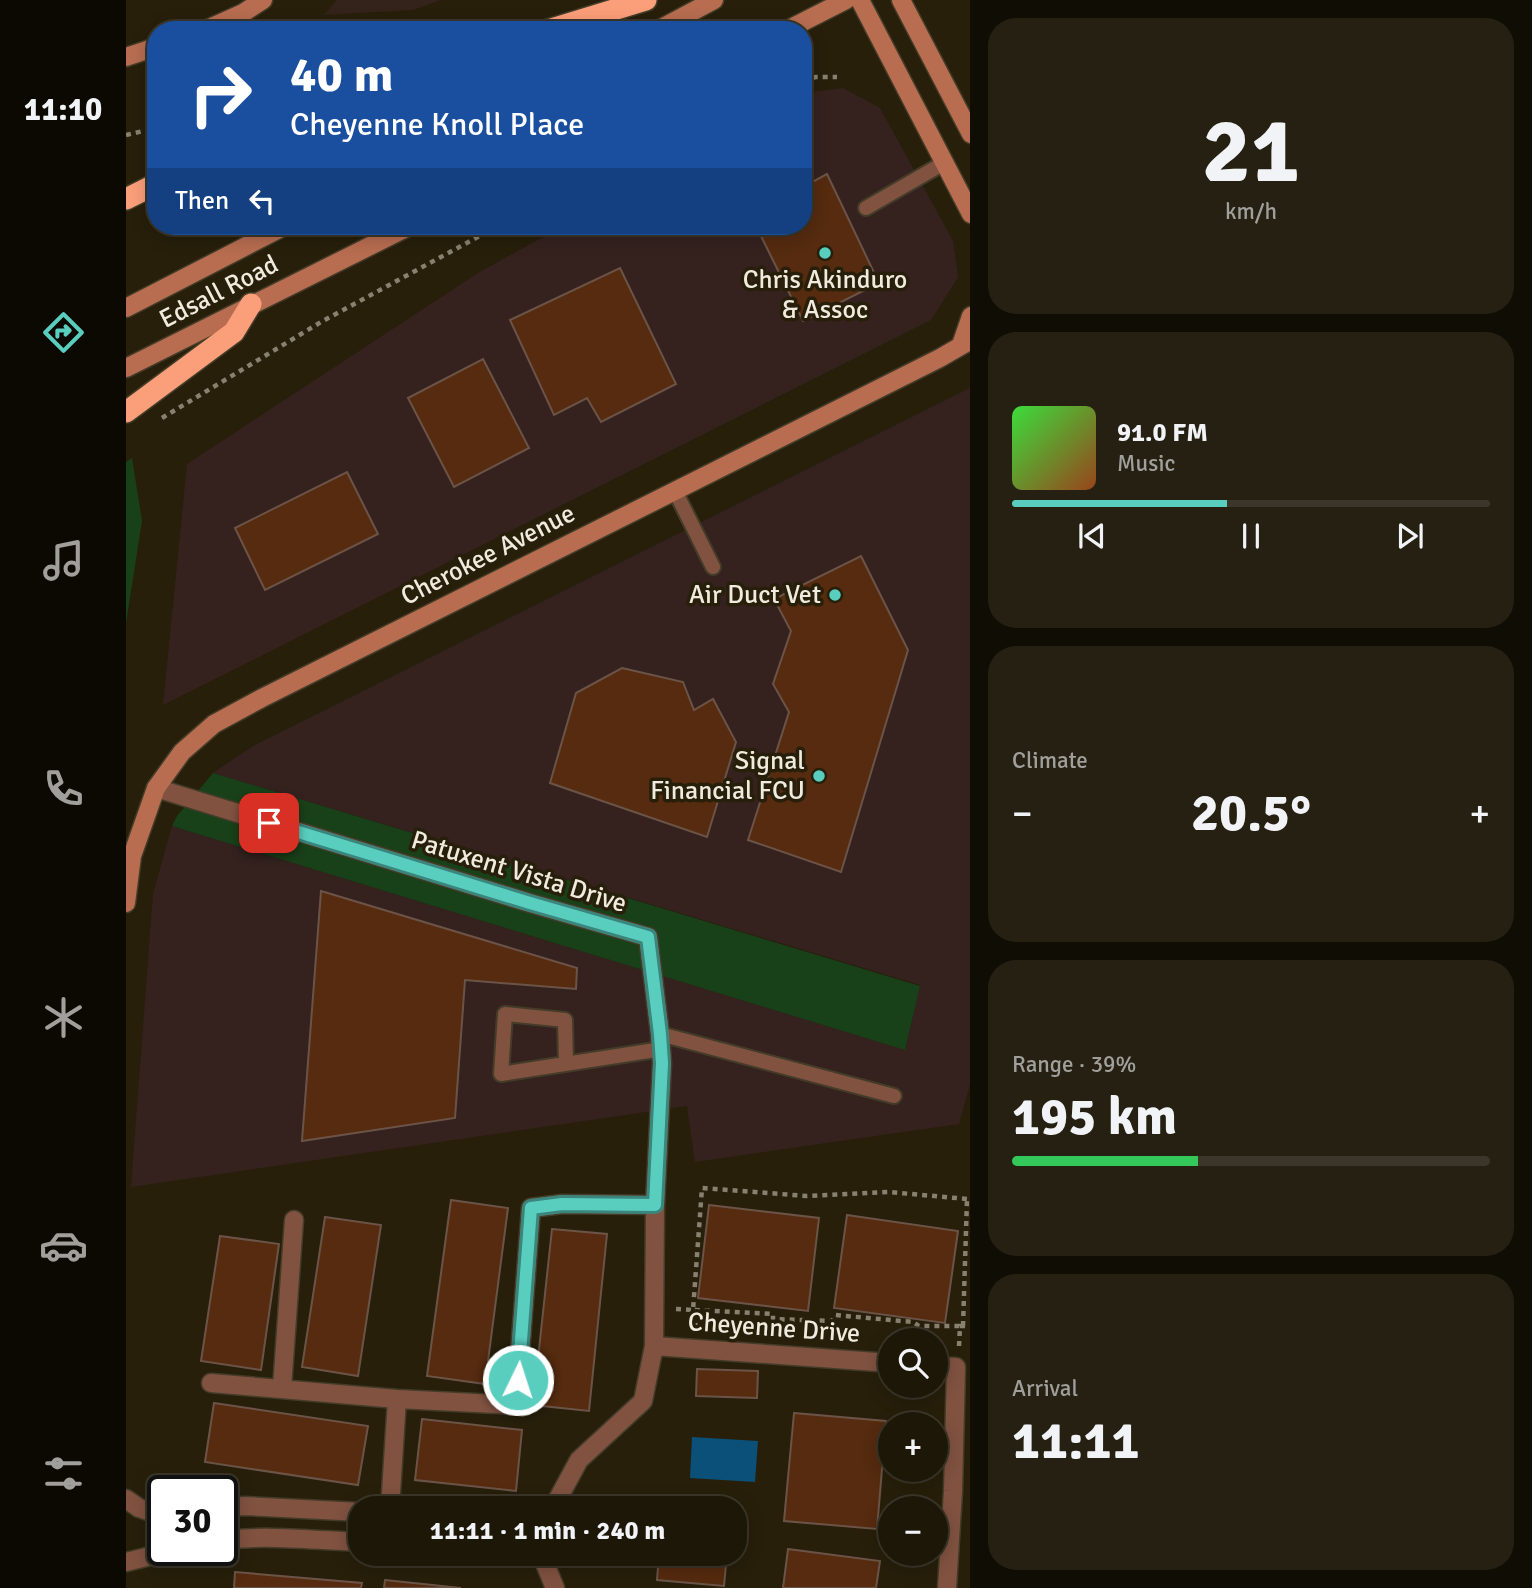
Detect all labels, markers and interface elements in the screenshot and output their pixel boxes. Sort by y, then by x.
text: 40 m [290,45,393,105]
icon: right [175,49,266,140]
text: 11:10 [24,90,102,129]
text: 21 [1202,95,1300,208]
text: Cheyenne Knoll Place [290,105,584,144]
icon: left [243,182,281,220]
text: Then [175,185,229,217]
text: km/h [1225,197,1277,226]
marker: Chris Akinduro & Assoc [817,245,833,261]
street label: Edsall Road [154,248,284,336]
place label: Chris Akinduro & Assoc [743,264,907,326]
icon: directions [39,308,88,357]
text: 91.0 FM [1117,417,1208,449]
text: Music [1117,449,1175,478]
street label: Cherokee Avenue [396,497,580,613]
icon: previous [1073,517,1111,555]
icon: pause [1232,517,1270,555]
icon: next [1391,517,1429,555]
icon: music [39,536,88,585]
place label: Air Duct Vet [689,579,821,611]
marker: Air Duct Vet [827,587,843,603]
place label: Signal Financial FCU [650,745,805,807]
text: Climate [1012,746,1088,775]
icon: phone [39,764,88,813]
marker: Signal Financial FCU [811,768,827,784]
text: 20.5° [1191,781,1311,845]
text: − [1012,790,1033,837]
text: + [1469,790,1490,837]
pin [239,793,299,853]
icon: arrive [250,804,288,842]
street label: Patuxent Vista Drive [407,824,631,920]
icon: climate [39,993,88,1042]
text: Range · 39% [1012,1050,1136,1079]
text: 195 km [1012,1085,1177,1149]
icon: car [39,1221,88,1270]
street label: Cheyenne Drive [687,1306,861,1350]
map controls [878,1328,948,1566]
button: search [878,1328,948,1398]
position arrow [481,1343,555,1417]
text: Arrival [1012,1374,1078,1403]
text: 11:11 [1012,1409,1140,1473]
button: + [878,1412,948,1482]
icon: filters [39,1449,88,1498]
speed limit sign: 30 [147,1475,238,1566]
button: − [878,1496,948,1566]
text: 11:11 · 1 min · 240 m [430,1515,665,1547]

